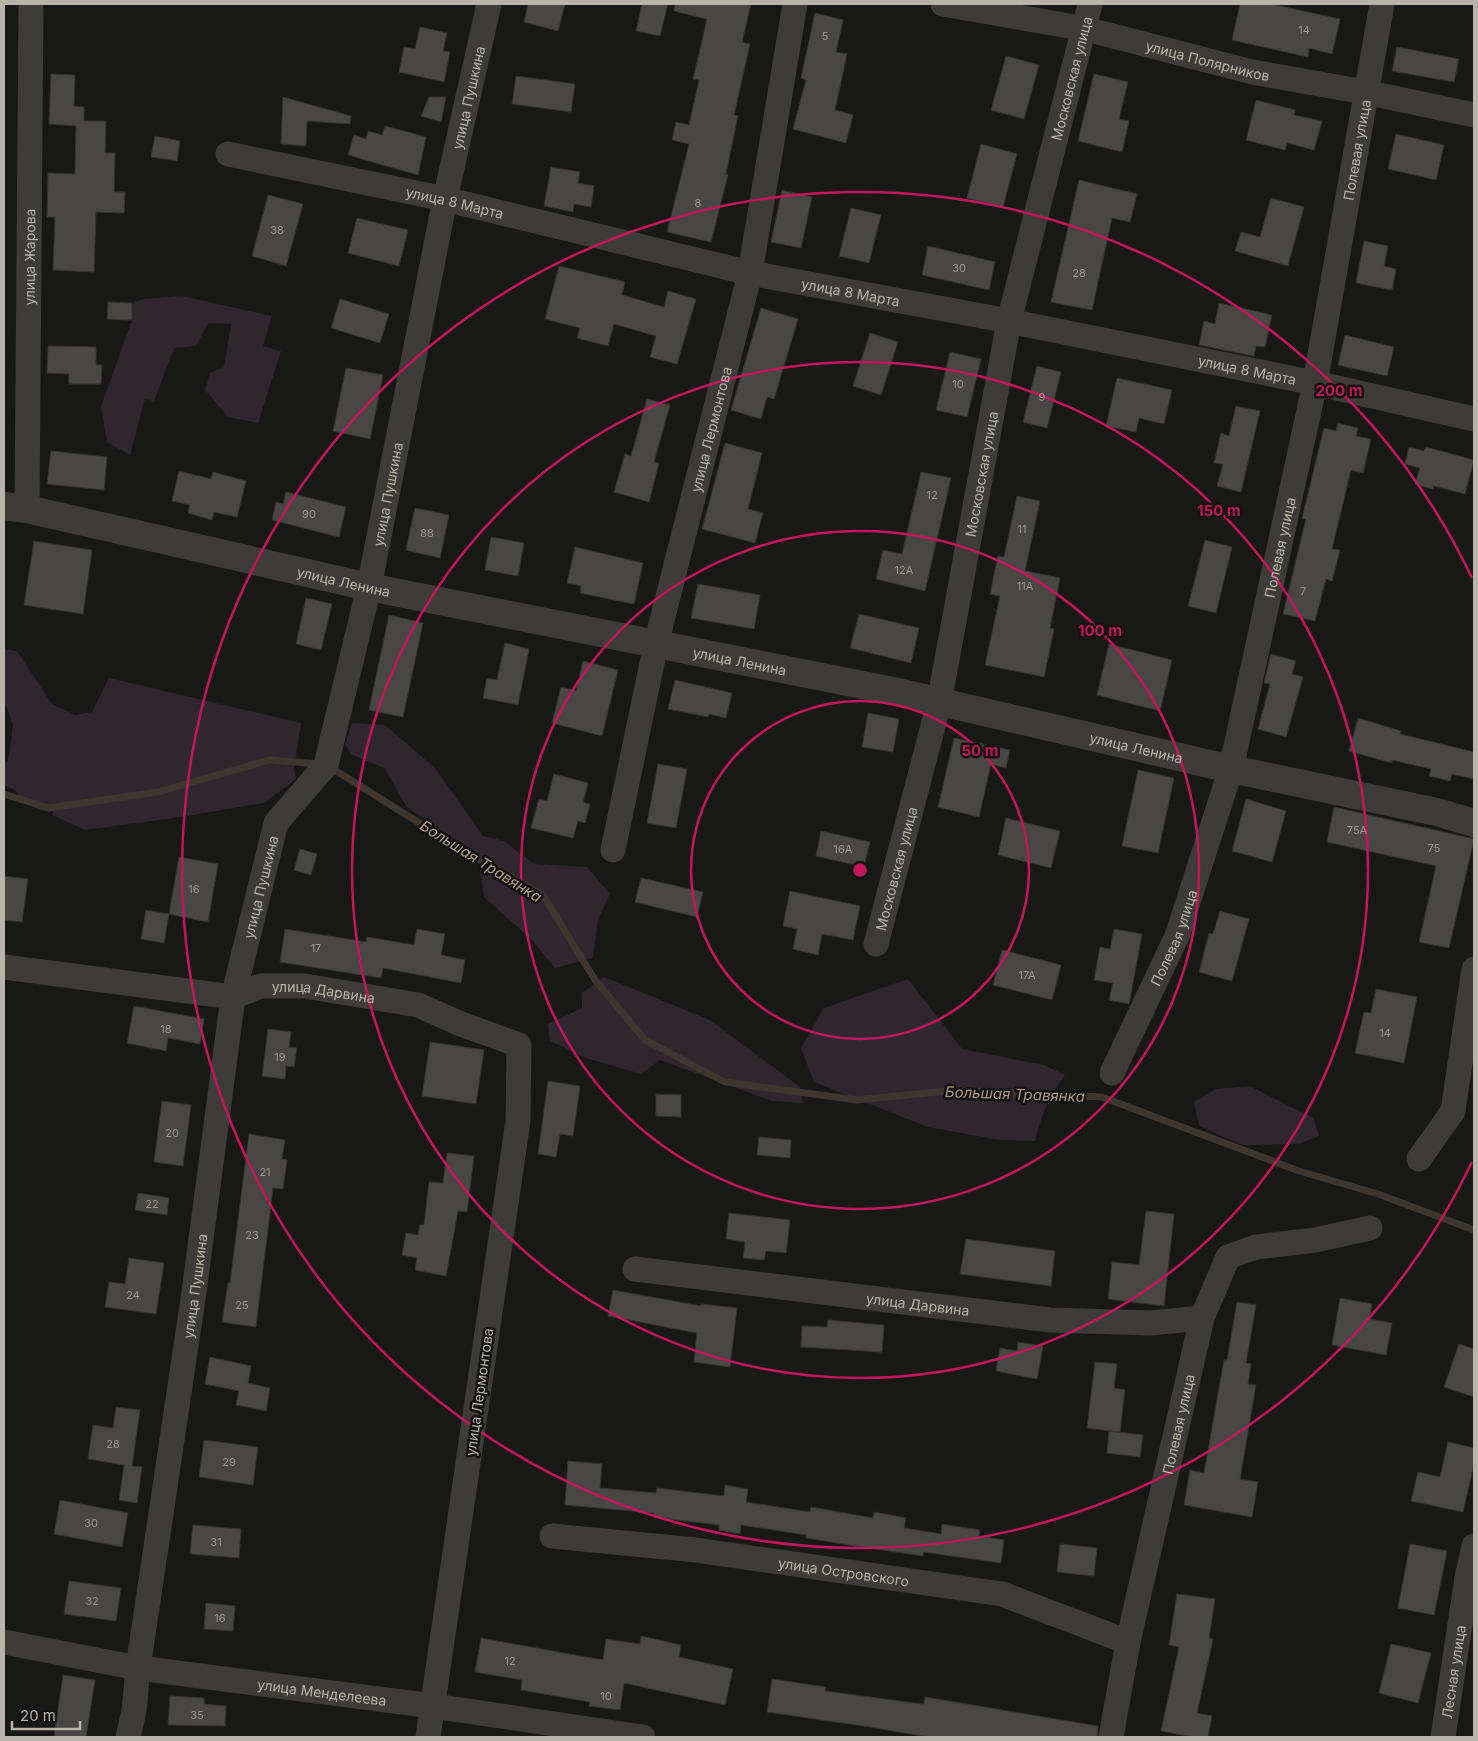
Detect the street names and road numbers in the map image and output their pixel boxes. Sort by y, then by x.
street label: Московская улица [1047,14,1095,142]
street label: улица Полярников [1144,36,1271,84]
street label: улица Пушкина [448,44,488,151]
street label: Полевая улица [1339,98,1374,202]
street label: улица 8 Марта [405,183,506,221]
street label: улица Жарова [20,208,38,306]
street label: улица 8 Марта [800,274,901,309]
street label: улица 8 Марта [1197,351,1298,388]
street label: улица Лермонтова [686,365,734,494]
street label: Московская улица [961,410,1001,538]
street label: улица Пушкина [369,441,406,548]
street label: Полевая улица [1260,496,1298,599]
street label: улица Ленина [295,562,392,600]
street label: улица Ленина [691,643,788,678]
street label: улица Ленина [1088,728,1185,766]
street label: Московская улица [871,805,920,932]
street label: улица Пушкина [239,834,281,940]
street label: Полевая улица [1146,887,1200,988]
street label: улица Дарвина [272,977,376,1006]
street label: улица Пушкина [179,1233,210,1340]
street label: улица Дарвина [865,1289,971,1319]
street label: улица Лермонтова [462,1327,496,1457]
street label: Полевая улица [1158,1372,1197,1476]
street label: улица Островского [777,1553,910,1589]
street label: Лесная улица [1437,1624,1468,1720]
street label: улица Менделеева [256,1675,388,1708]

